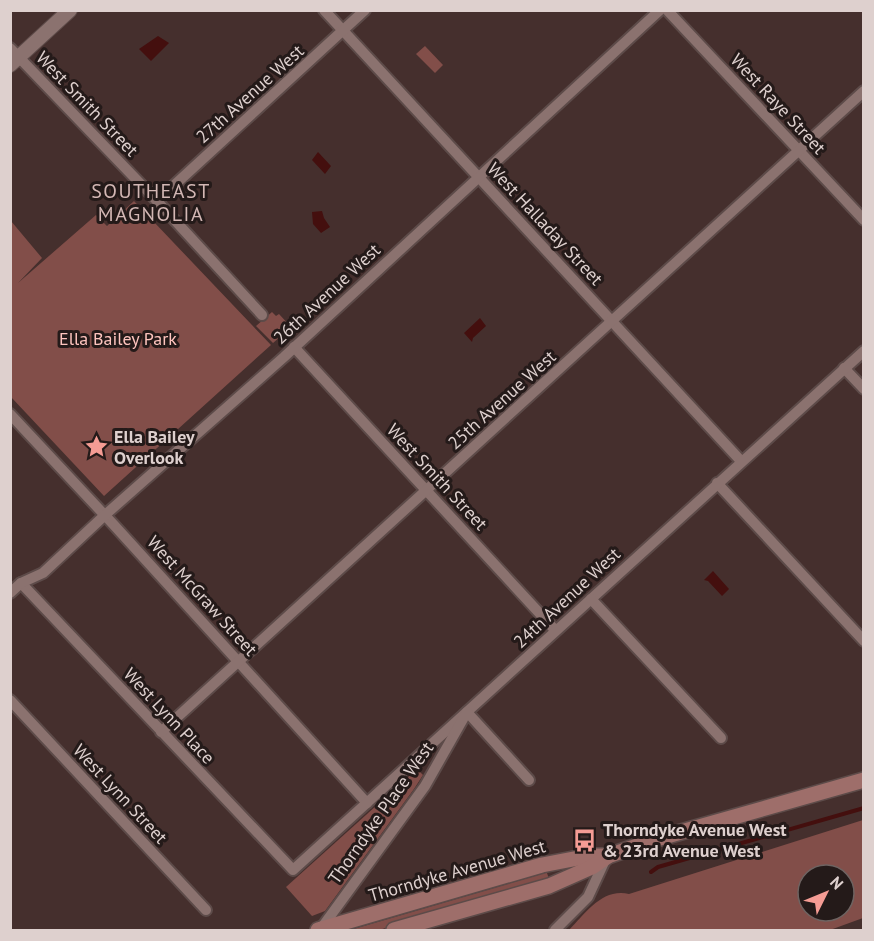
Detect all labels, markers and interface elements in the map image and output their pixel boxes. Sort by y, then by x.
street label: 27th Avenue West [191,39,308,148]
street label: West Smith Street [31,46,143,161]
street label: West Raye Street [726,49,831,159]
street label: West Halladay Street [483,158,608,290]
district label: SOUTHEAST MAGNOLIA [91,178,211,227]
street label: 26th Avenue West [269,238,385,349]
park label: Ella Bailey Park [59,327,177,350]
street label: 25th Avenue West [443,345,560,454]
street label: West Smith Street [382,419,493,535]
place label: Ella Bailey Overlook [114,425,195,469]
place icon: Ella Bailey Overlook [83,434,109,460]
street label: West McGraw Street [142,531,262,661]
street label: 24th Avenue West [509,542,625,653]
street label: West Lynn Place [119,663,220,769]
street label: Thorndyke Place West [323,737,438,888]
street label: West Lynn Street [68,739,172,848]
place label: Thorndyke Avenue West & 23rd Avenue West [603,818,787,862]
bus stop icon: Thorndyke Avenue West & 23rd Avenue West [572,827,598,853]
street label: Thorndyke Avenue West [366,834,548,907]
north arrow [796,863,856,923]
text: N [826,872,848,893]

